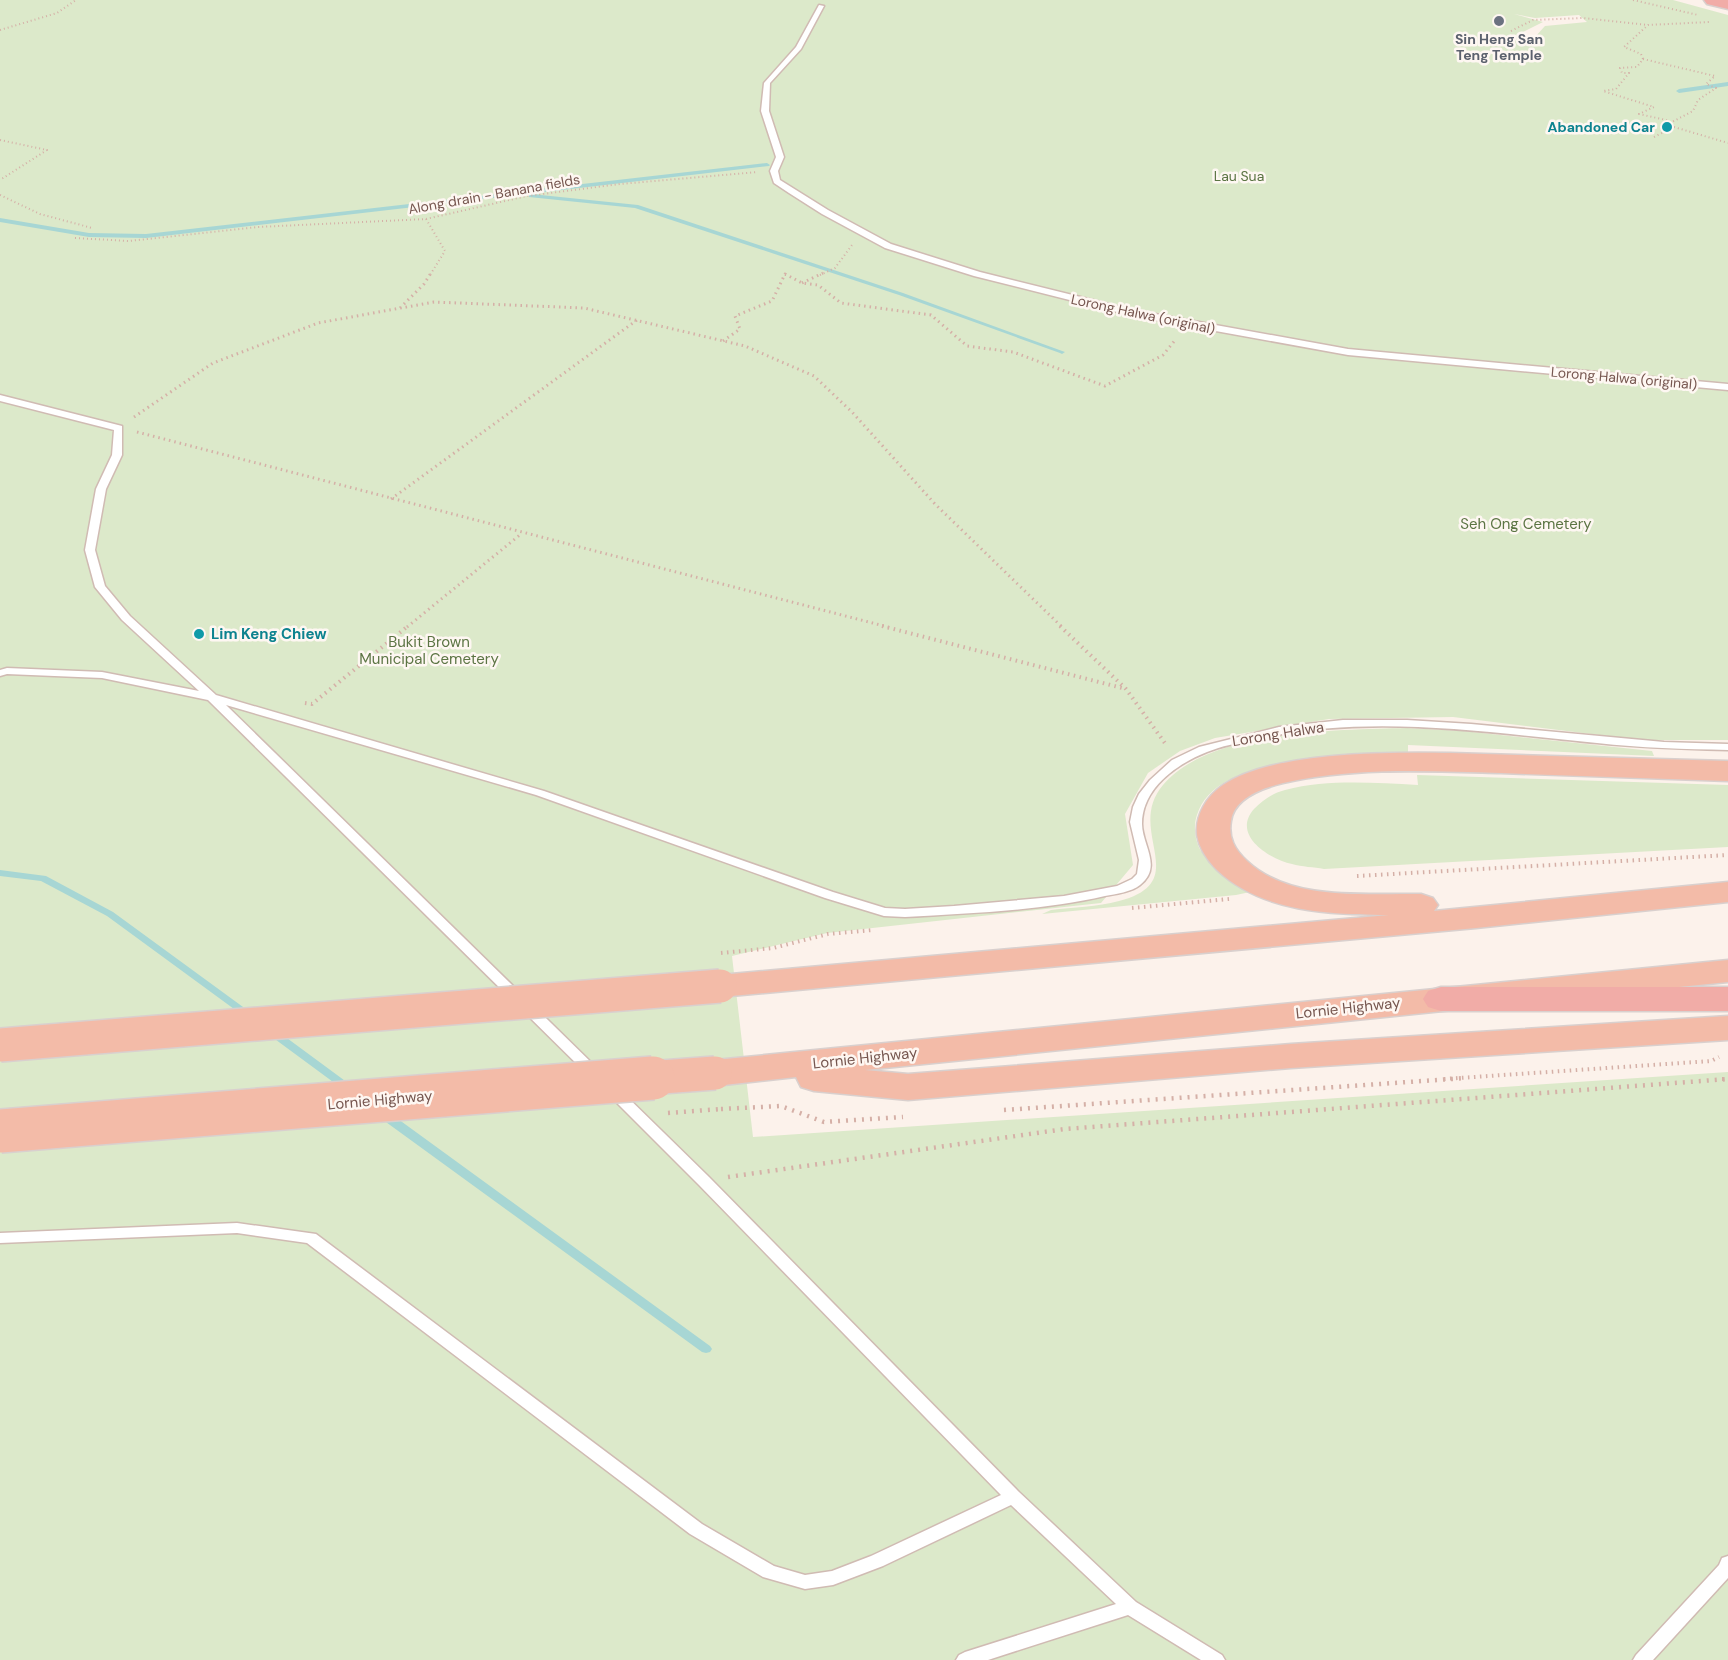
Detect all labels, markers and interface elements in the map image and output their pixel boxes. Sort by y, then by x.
marker: Sin Heng San Teng Temple [1492,14,1506,28]
place label: Sin Heng San Teng Temple [1455,30,1543,64]
place label: Abandoned Car [1548,118,1655,136]
marker: Abandoned Car [1660,120,1674,134]
park label: Lau Sua [1214,167,1264,185]
street label: Along drain - Banana fields [407,170,581,218]
street label: Lorong Halwa (original) [1069,290,1217,338]
street label: Lorong Halwa (original) [1550,363,1698,393]
park label: Seh Ong Cemetery [1460,514,1592,534]
place label: Lim Keng Chiew [211,624,327,644]
marker: Lim Keng Chiew [192,627,206,641]
park label: Bukit Brown Municipal Cemetery [359,632,499,669]
street label: Lorong Halwa [1231,717,1325,751]
street label: Lornie Highway [1295,992,1402,1023]
street label: Lornie Highway [812,1042,919,1073]
street label: Lornie Highway [327,1085,434,1115]

